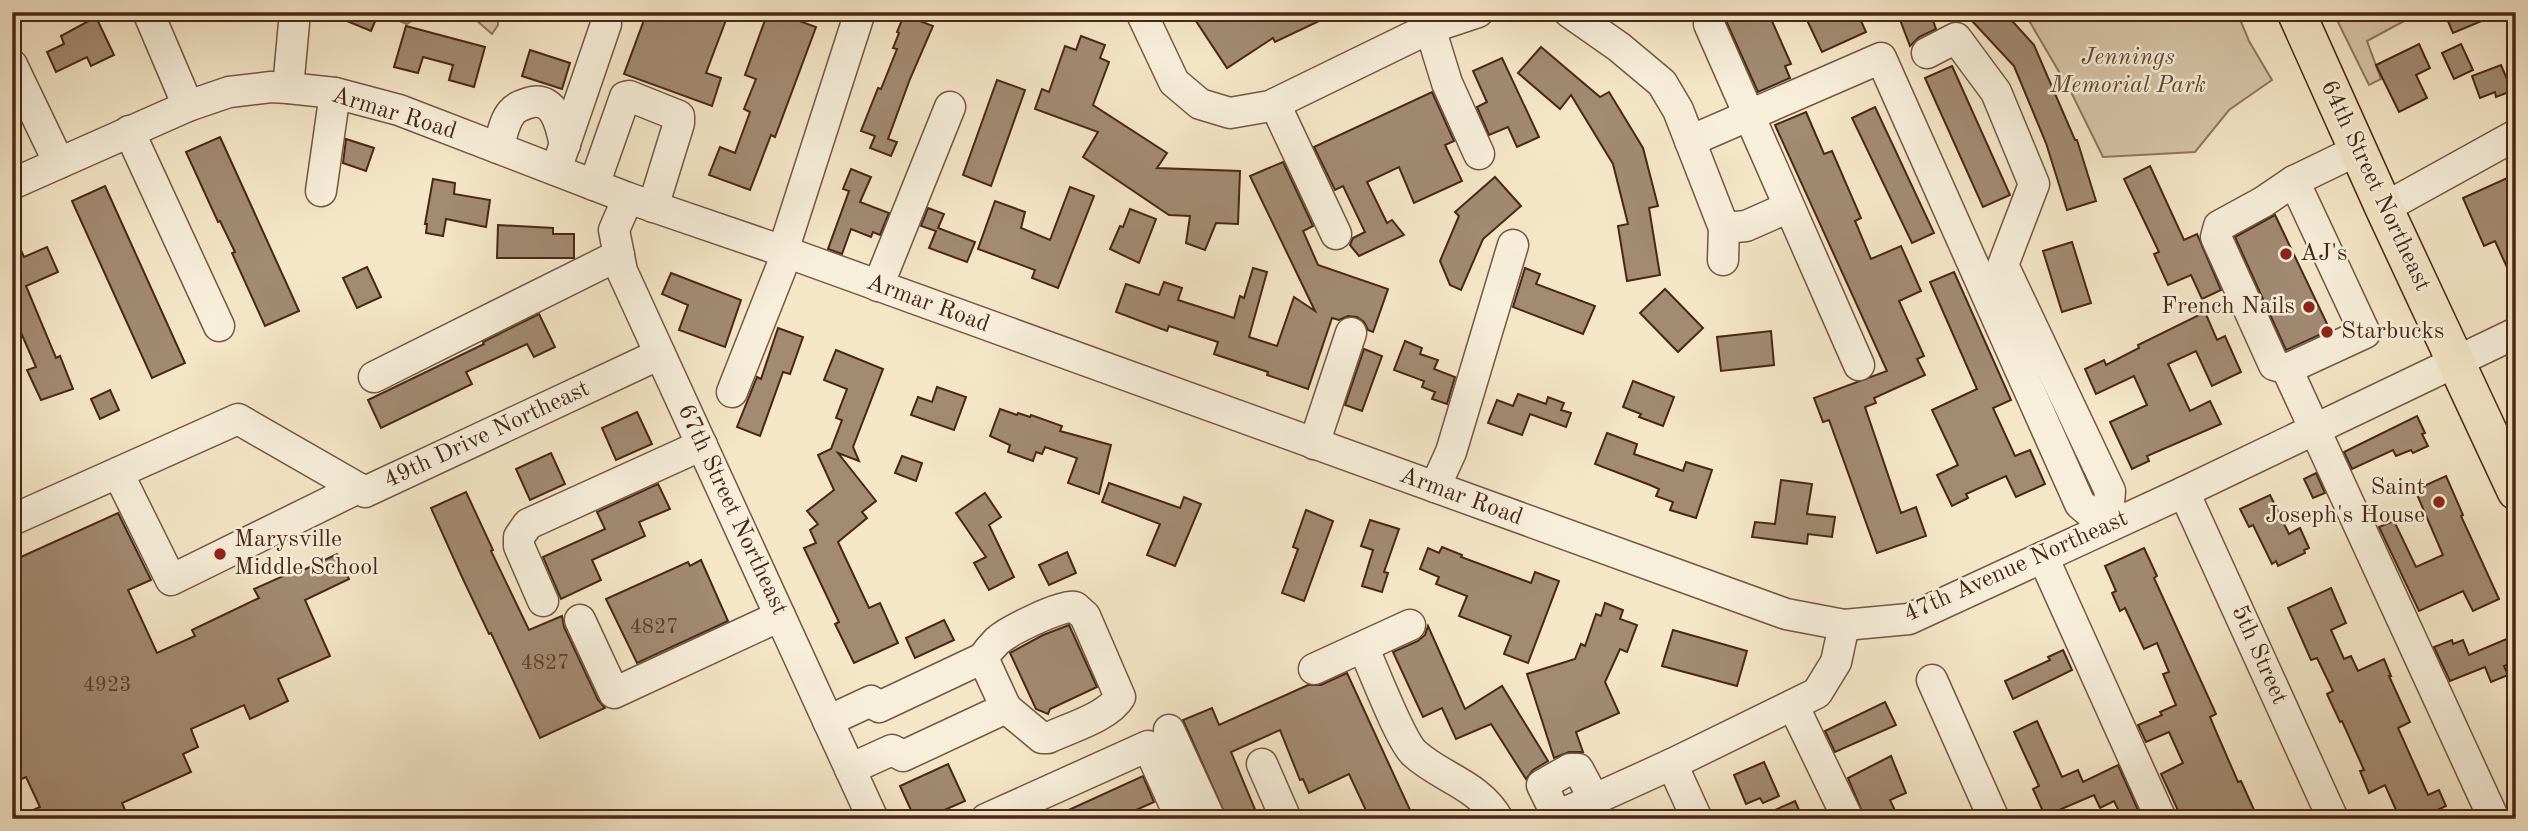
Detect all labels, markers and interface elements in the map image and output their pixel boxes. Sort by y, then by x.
park label: Jennings Memorial Park [2049,46,2206,98]
street label: 64th Street Northeast [2316,77,2434,295]
street label: Armar Road [329,84,459,144]
place label: AJ's [2300,242,2347,266]
marker: AJ's [2278,246,2294,262]
street label: Armar Road [863,271,993,337]
place label: French Nails [2161,295,2295,319]
marker: French Nails [2301,299,2317,315]
place label: Starbucks [2341,320,2444,344]
marker: Starbucks [2319,324,2335,340]
street label: 49th Drive Northeast [381,377,593,493]
street label: 67th Street Northeast [673,401,791,619]
street label: Armar Road [1396,464,1526,530]
place label: Saint Joseph's House [2265,476,2425,528]
marker: Saint Joseph's House [2431,494,2447,510]
street label: 47th Avenue Northeast [1900,507,2132,627]
place label: Marysville Middle School [234,528,379,580]
marker: Marysville Middle School [212,546,228,562]
street label: 5th Street [2227,602,2291,708]
house number: 4827 [630,617,678,638]
house number: 4827 [521,653,569,674]
house number: 4923 [83,675,131,696]

